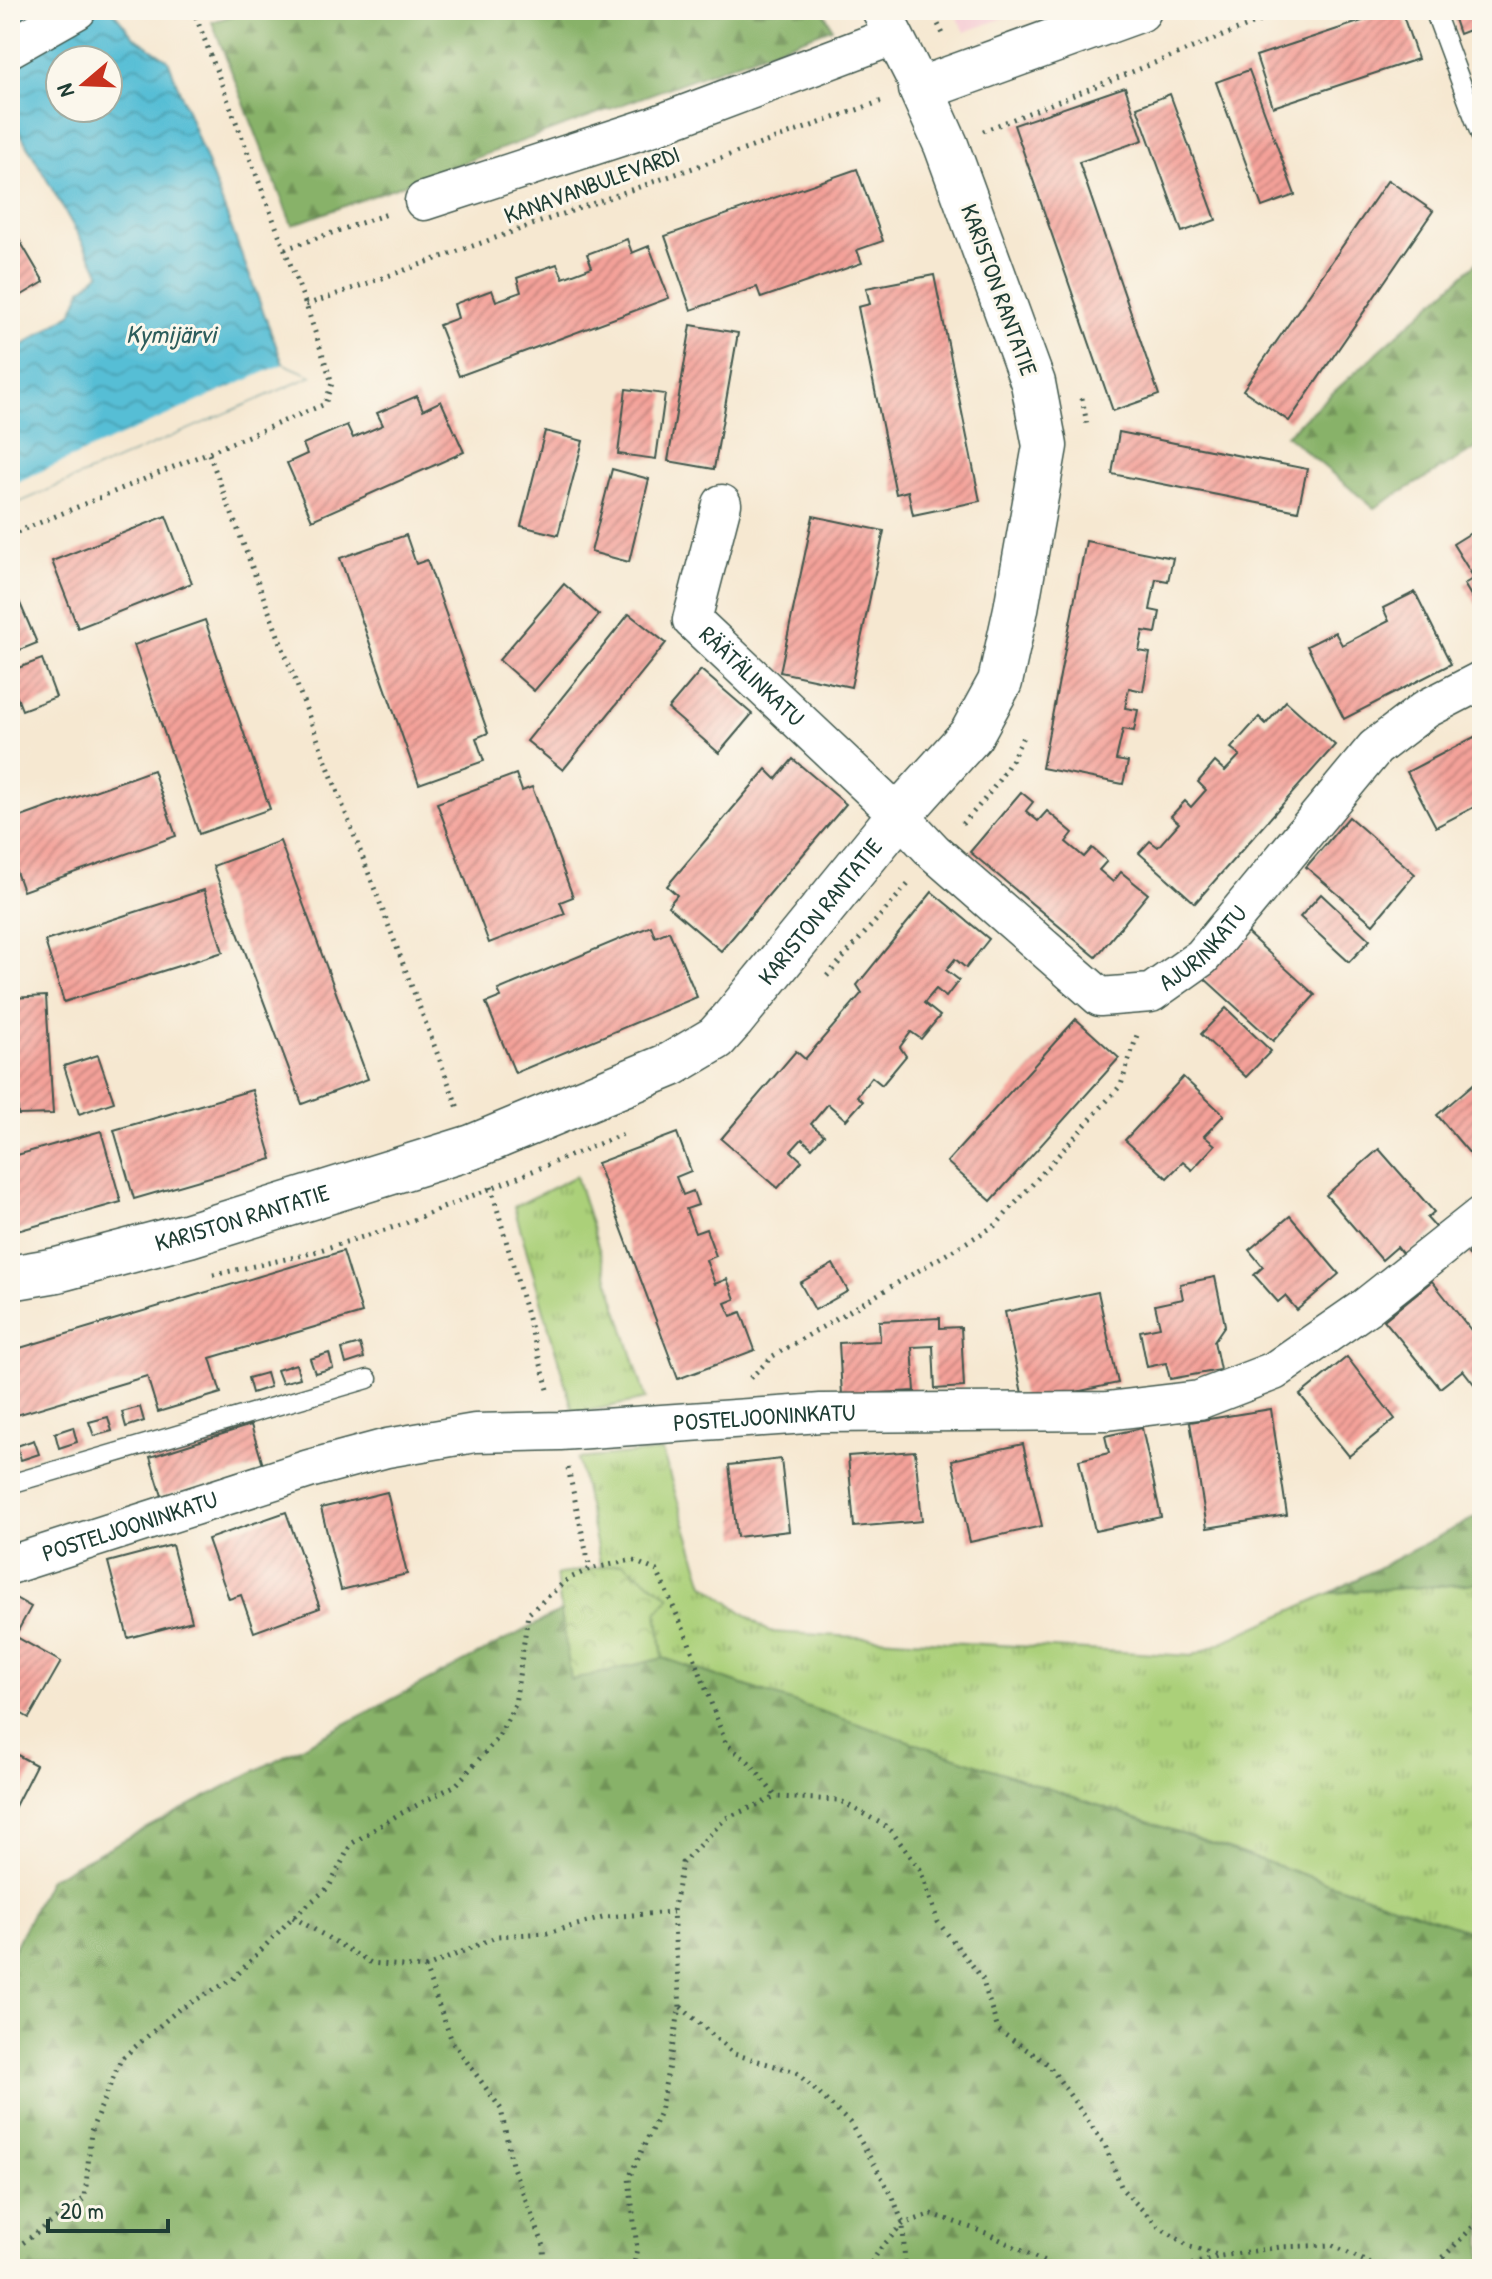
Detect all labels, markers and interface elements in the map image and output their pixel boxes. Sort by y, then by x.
north arrow [44,44,124,124]
text: N [49,80,81,101]
street label: KANAVANBULEVARDI [499,137,684,231]
street label: KARISTON RANTATIE [954,199,1046,380]
water label: Kymijärvi [126,316,218,352]
street label: RÄÄTÄLINKATU [693,618,812,733]
street label: KARISTON RANTATIE [750,831,889,991]
street label: AJURINKATU [1152,898,1254,998]
street label: KARISTON RANTATIE [151,1175,333,1258]
street label: POSTELJOONINKATU [672,1396,856,1438]
street label: POSTELJOONINKATU [38,1482,221,1569]
scale bar [48,2183,168,2233]
text: 20 m [60,2194,104,2226]

